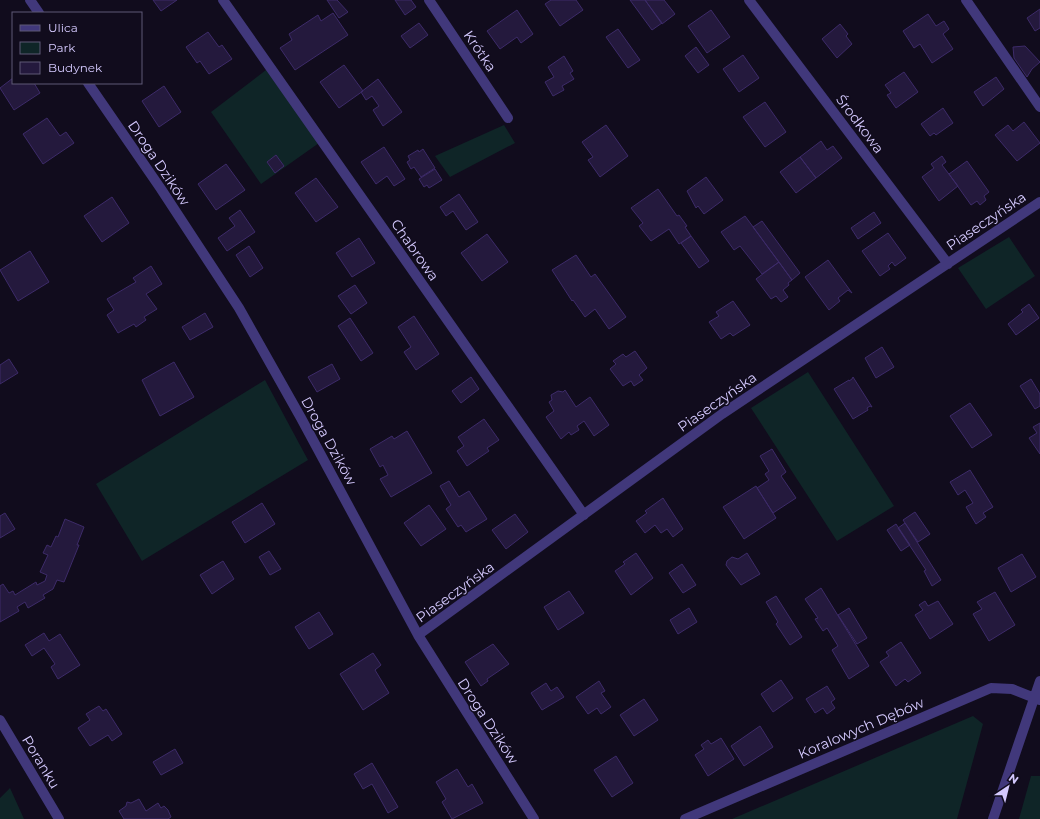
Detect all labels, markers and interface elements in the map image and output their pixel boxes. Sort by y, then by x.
legend [12,12,142,84]
text: Ulica [48,20,78,35]
street label: Krótka [460,27,500,75]
text: Park [48,40,76,55]
text: Budynek [48,60,103,75]
street label: Środkowa [832,91,888,157]
street label: Droga Dzików [124,117,194,210]
street label: Piaseczyńska [943,188,1029,254]
street label: Chabrowa [387,216,443,284]
street label: Piaseczyńska [674,368,760,436]
street label: Droga Dzików [297,393,361,489]
street label: Piaseczyńska [412,558,498,626]
street label: Droga Dzików [454,675,523,768]
street label: Koralowych Dębów [795,693,927,763]
street label: Poranku [18,732,64,792]
north arrow [988,767,1028,807]
text: N [1006,771,1021,787]

